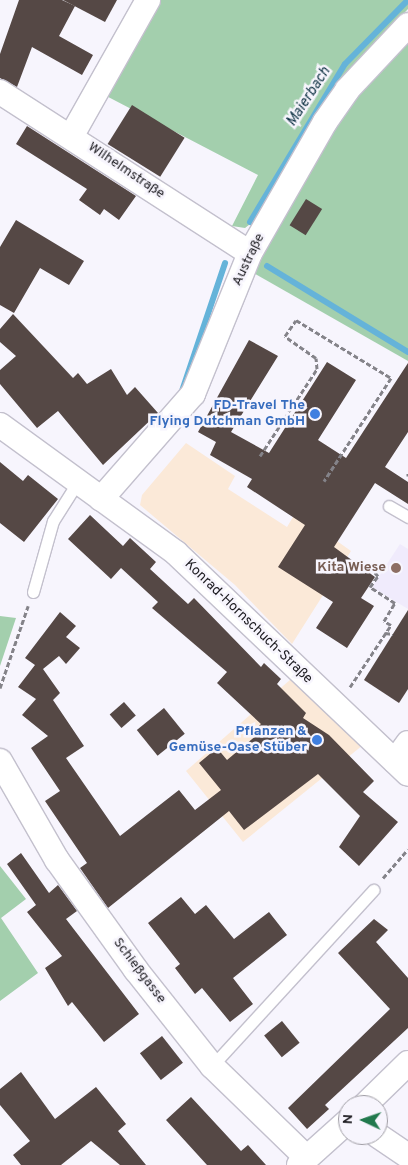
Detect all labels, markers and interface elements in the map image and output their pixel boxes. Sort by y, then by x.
water label: Maierbach [283,64,335,130]
street label: Wilhelmstraße [84,139,168,203]
street label: Austraße [229,231,269,289]
place label: FD-Travel The Flying Dutchman GmbH [150,398,305,431]
marker: FD-Travel The Flying Dutchman GmbH [309,408,321,420]
street label: Konrad-Hornschuch-Straße [180,556,316,688]
place label: Kita Wiese [317,560,386,576]
marker: Kita Wiese [390,562,402,574]
place label: Pflanzen & Gemüse-Oase Stüber [169,724,307,756]
marker: Pflanzen & Gemüse-Oase Stüber [311,734,323,746]
street label: Schießgasse [109,935,169,1007]
north arrow [338,1095,388,1145]
text: N [340,1114,357,1125]

